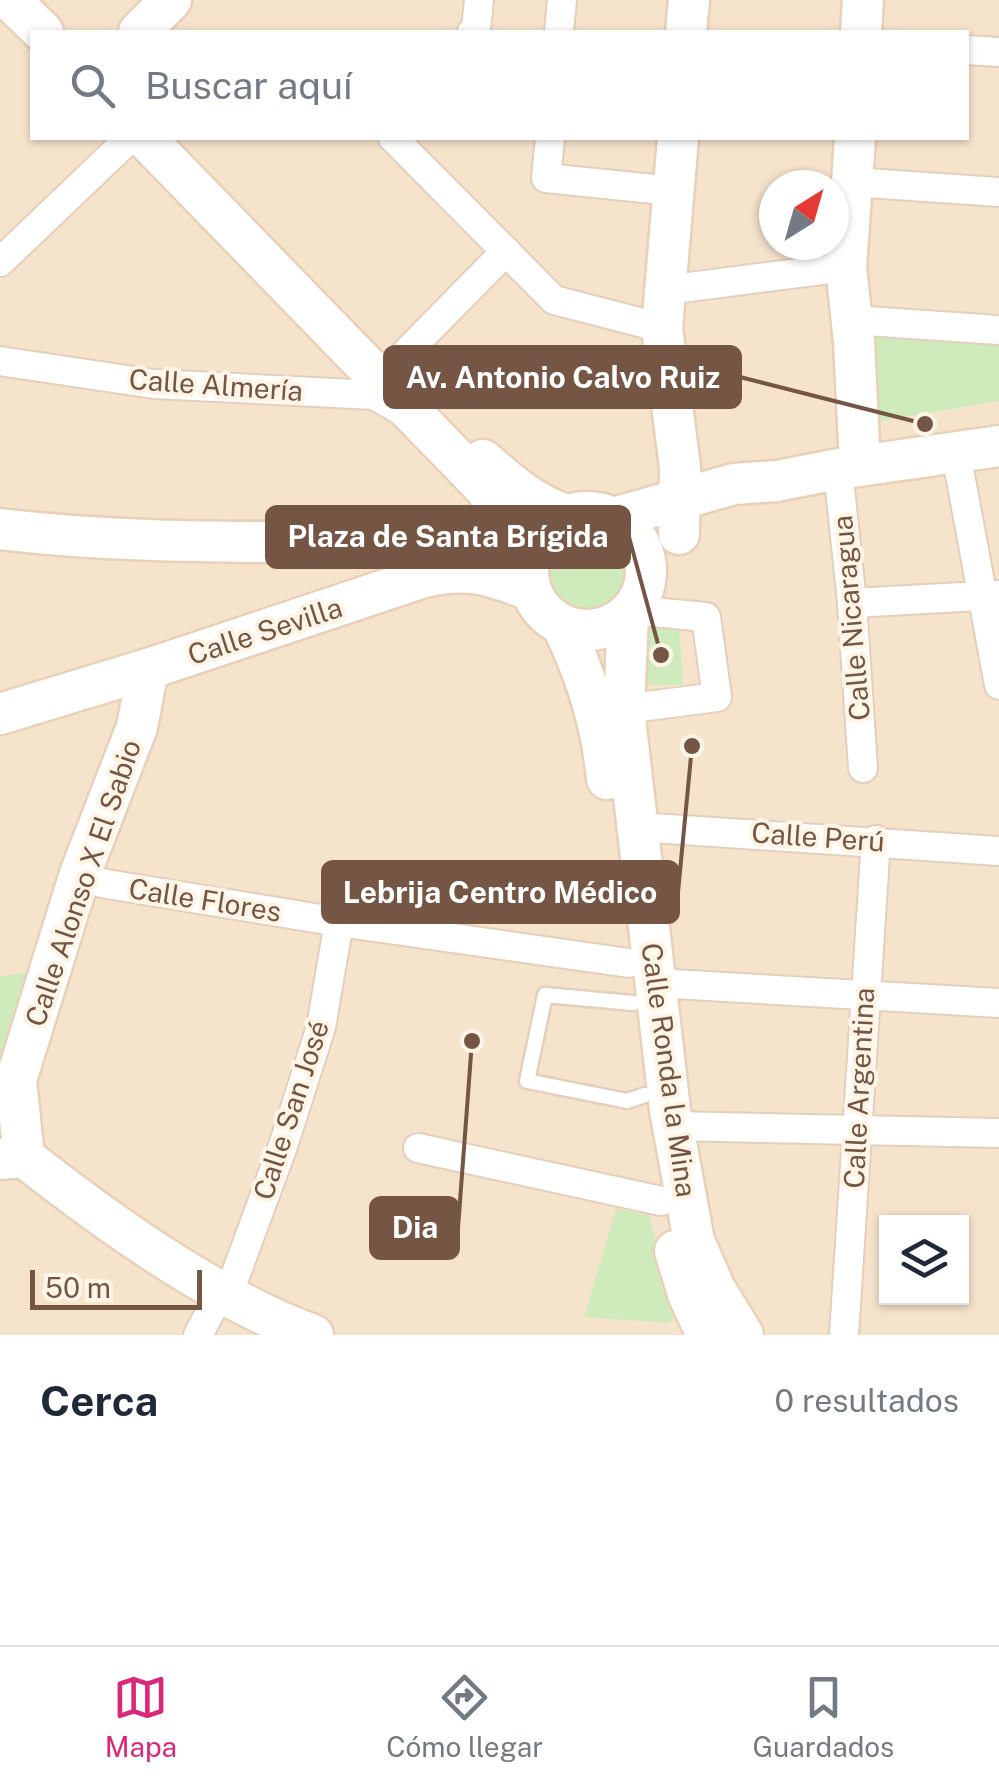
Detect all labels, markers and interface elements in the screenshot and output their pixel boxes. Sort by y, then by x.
search box [30,30,969,140]
icon: search [65,58,120,113]
text: Buscar aquí [145,63,352,108]
north arrow [759,170,849,260]
callout: Av. Antonio Calvo Ruiz [385,347,740,407]
text: Av. Antonio Calvo Ruiz [406,359,720,395]
street label: Calle Almería [128,362,304,407]
callout: Plaza de Santa Brígida [267,507,629,567]
street label: Calle Nicaragua [825,514,876,722]
text: Plaza de Santa Brígida [287,518,609,554]
street label: Calle Sevilla [183,590,346,671]
street label: Calle Alonso X El Sabio [18,735,147,1031]
street label: Calle Perú [750,815,886,858]
callout: Lebrija Centro Médico [323,862,678,922]
street label: Calle Flores [127,871,284,928]
text: Lebrija Centro Médico [343,874,657,910]
street label: Calle Ronda la Mina [635,941,704,1199]
street label: Calle Argentina [837,987,880,1189]
street label: Calle San José [246,1016,335,1204]
callout: Dia [371,1198,458,1258]
text: Dia [392,1209,438,1245]
map controls [879,1215,969,1305]
button: layers [879,1215,969,1305]
scale bar [30,1265,202,1310]
text: 50 m [45,1271,111,1304]
text: Cerca [40,1376,158,1425]
text: 0 resultados [775,1382,959,1419]
tab: Mapa [105,1670,177,1763]
tab: Cómo llegar [386,1670,543,1763]
tab: Guardados [752,1670,894,1763]

